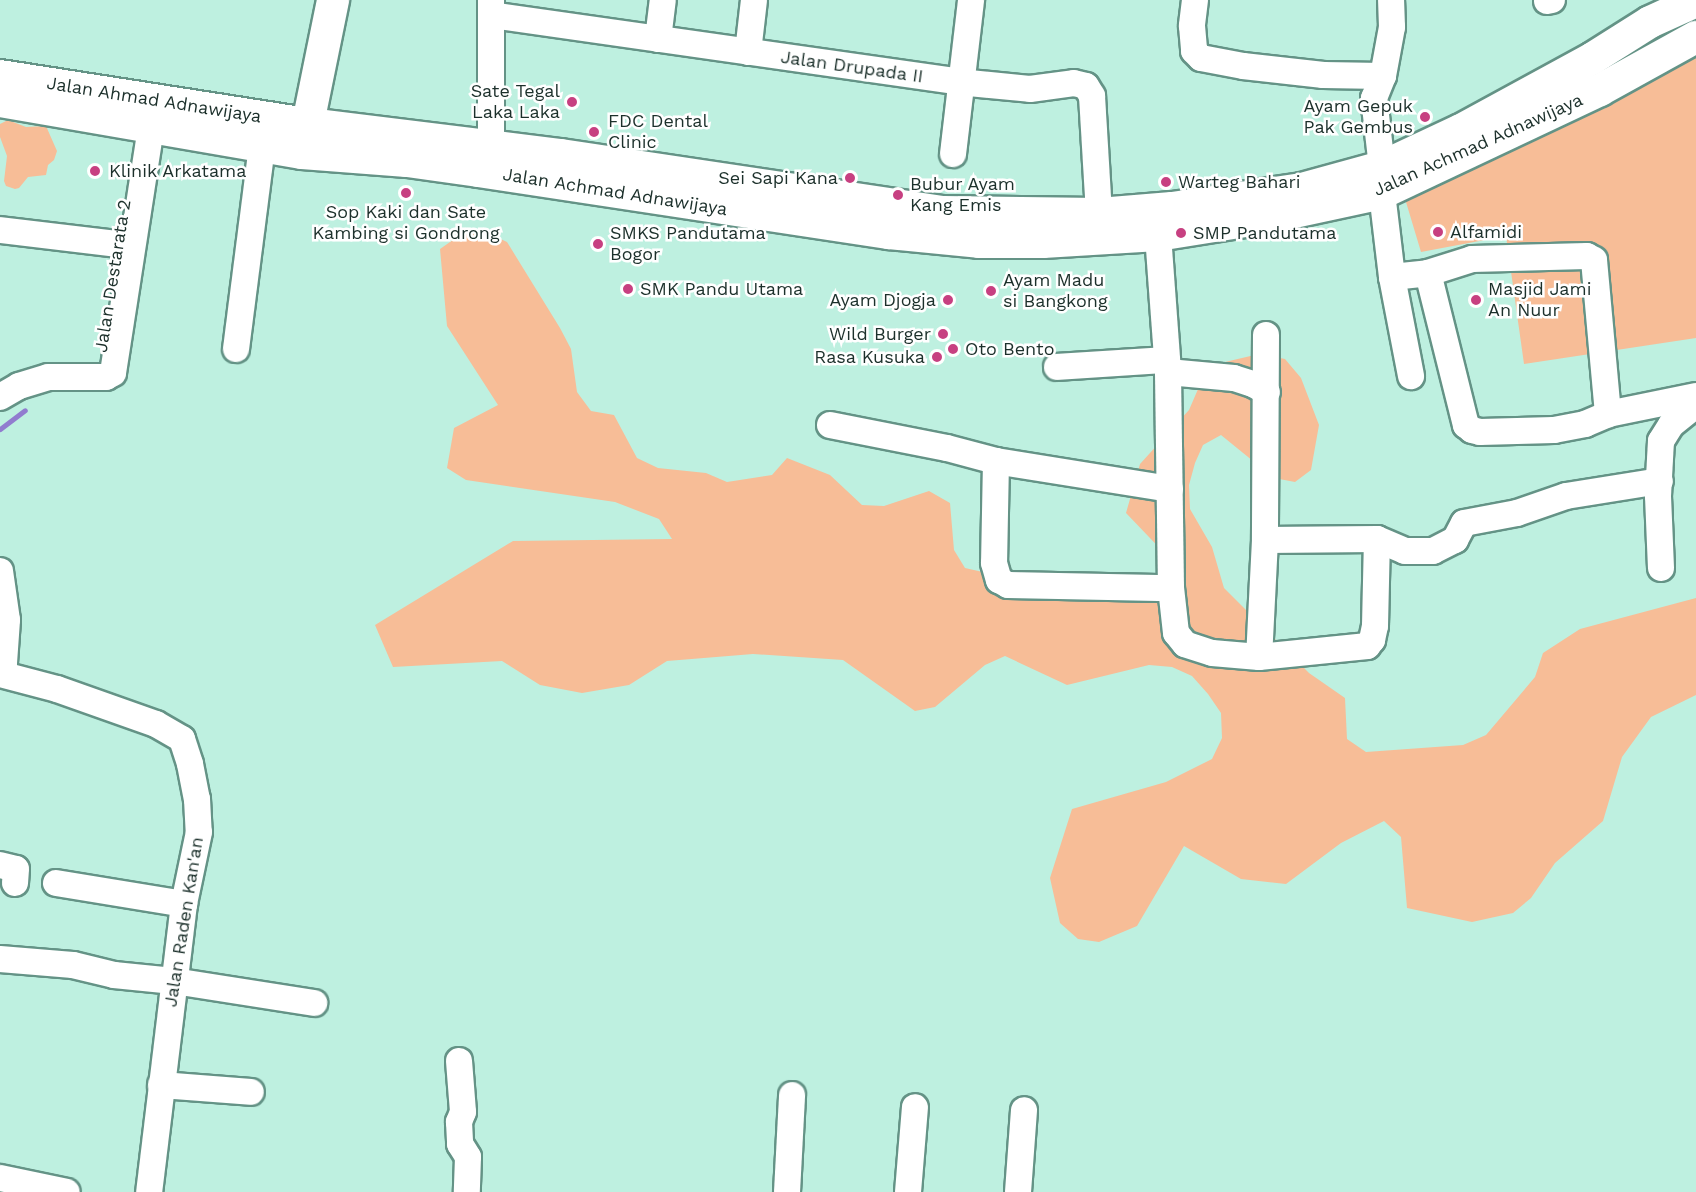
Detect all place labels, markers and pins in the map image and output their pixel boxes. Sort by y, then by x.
place label: Sate Tegal Laka Laka [470,81,560,124]
marker: Sate Tegal Laka Laka [565,95,579,109]
place label: Ayam Gepuk Pak Gembus [1303,96,1413,138]
marker: Ayam Gepuk Pak Gembus [1418,110,1432,124]
place label: FDC Dental Clinic [608,111,708,154]
marker: FDC Dental Clinic [585,123,603,141]
place label: Klinik Arkatama [109,160,248,182]
marker: Klinik Arkatama [86,162,104,180]
place label: Sei Sapi Kana [718,167,838,189]
marker: Sei Sapi Kana [843,171,857,185]
place label: Warteg Bahari [1178,171,1301,193]
place label: Bubur Ayam Kang Emis [910,174,1016,216]
marker: Warteg Bahari [1159,175,1173,189]
marker: Sop Kaki dan Sate Kambing si Gondrong [399,186,413,200]
marker: Bubur Ayam Kang Emis [891,188,905,202]
place label: Sop Kaki dan Sate Kambing si Gondrong [312,202,500,244]
place label: Alfamidi [1450,221,1522,243]
place label: SMP Pandutama [1193,222,1337,244]
place label: SMKS Pandutama Bogor [610,223,766,266]
marker: Alfamidi [1431,225,1445,239]
marker: SMP Pandutama [1174,226,1188,240]
marker: SMKS Pandutama Bogor [591,237,605,251]
place label: Ayam Madu si Bangkong [1003,270,1107,312]
place label: SMK Pandu Utama [640,278,804,300]
place label: Masjid Jami An Nuur [1488,279,1592,322]
marker: SMK Pandu Utama [621,282,635,296]
marker: Ayam Madu si Bangkong [984,284,998,298]
place label: Ayam Djogja [829,289,936,311]
marker: Ayam Djogja [941,293,955,307]
marker: Masjid Jami An Nuur [1469,293,1483,307]
place label: Wild Burger [829,323,931,345]
marker: Wild Burger [936,327,950,341]
place label: Oto Bento [965,338,1054,360]
marker: Oto Bento [946,342,960,356]
place label: Rasa Kusuka [814,346,925,368]
marker: Rasa Kusuka [930,350,944,364]

